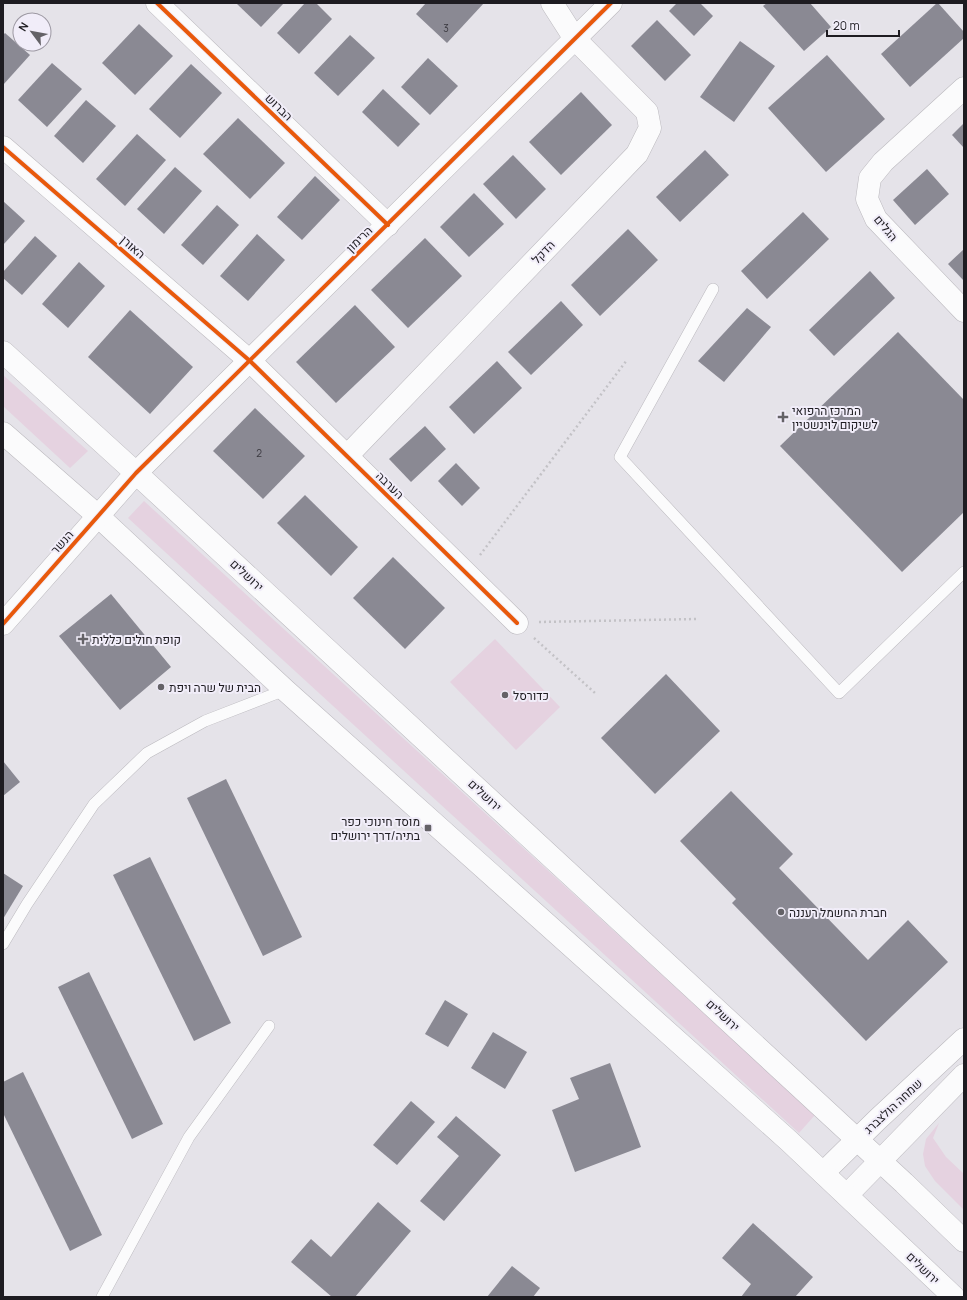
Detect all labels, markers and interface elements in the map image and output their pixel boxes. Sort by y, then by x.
north arrow [12,12,52,52]
scale bar [827,12,899,38]
text: 20 m [833,17,860,34]
text: N [15,19,32,34]
house number: 3 [443,21,449,35]
street label: הברוש [261,90,297,124]
street label: הגלים [870,211,902,245]
street label: הרימון [342,222,376,256]
street label: האורן [117,232,149,262]
street label: הדקל [528,236,558,268]
place label: המרכז הרפואי לשיקום לוינשטיין [792,402,878,433]
marker: המרכז הרפואי לשיקום לוינשטיין [777,411,789,423]
house number: 2 [256,446,262,460]
street label: הערבה [372,467,408,503]
street label: הנשר [47,526,77,558]
street label: ירושלים [227,555,267,595]
place label: קופת חולים כללית [92,631,181,648]
marker: קופת חולים כללית [77,633,89,645]
place label: הבית של שרה ויפת [169,679,261,696]
marker: הבית של שרה ויפת [156,682,166,692]
place label: כדורסל [513,687,549,704]
marker: כדורסל [500,690,510,700]
street label: ירושלים [465,775,505,815]
place label: מוסד חינוכי כפר בתיה/דרך ירושלים [330,813,421,844]
marker: מוסד חינוכי כפר בתיה/דרך ירושלים [423,823,433,833]
place label: חברת החשמל רעננה [789,904,887,921]
marker: חברת החשמל רעננה [776,907,786,917]
street label: ירושלים [703,995,743,1035]
street label: שמחה הולצברג [860,1075,926,1137]
street label: ירושלים [903,1248,943,1288]

